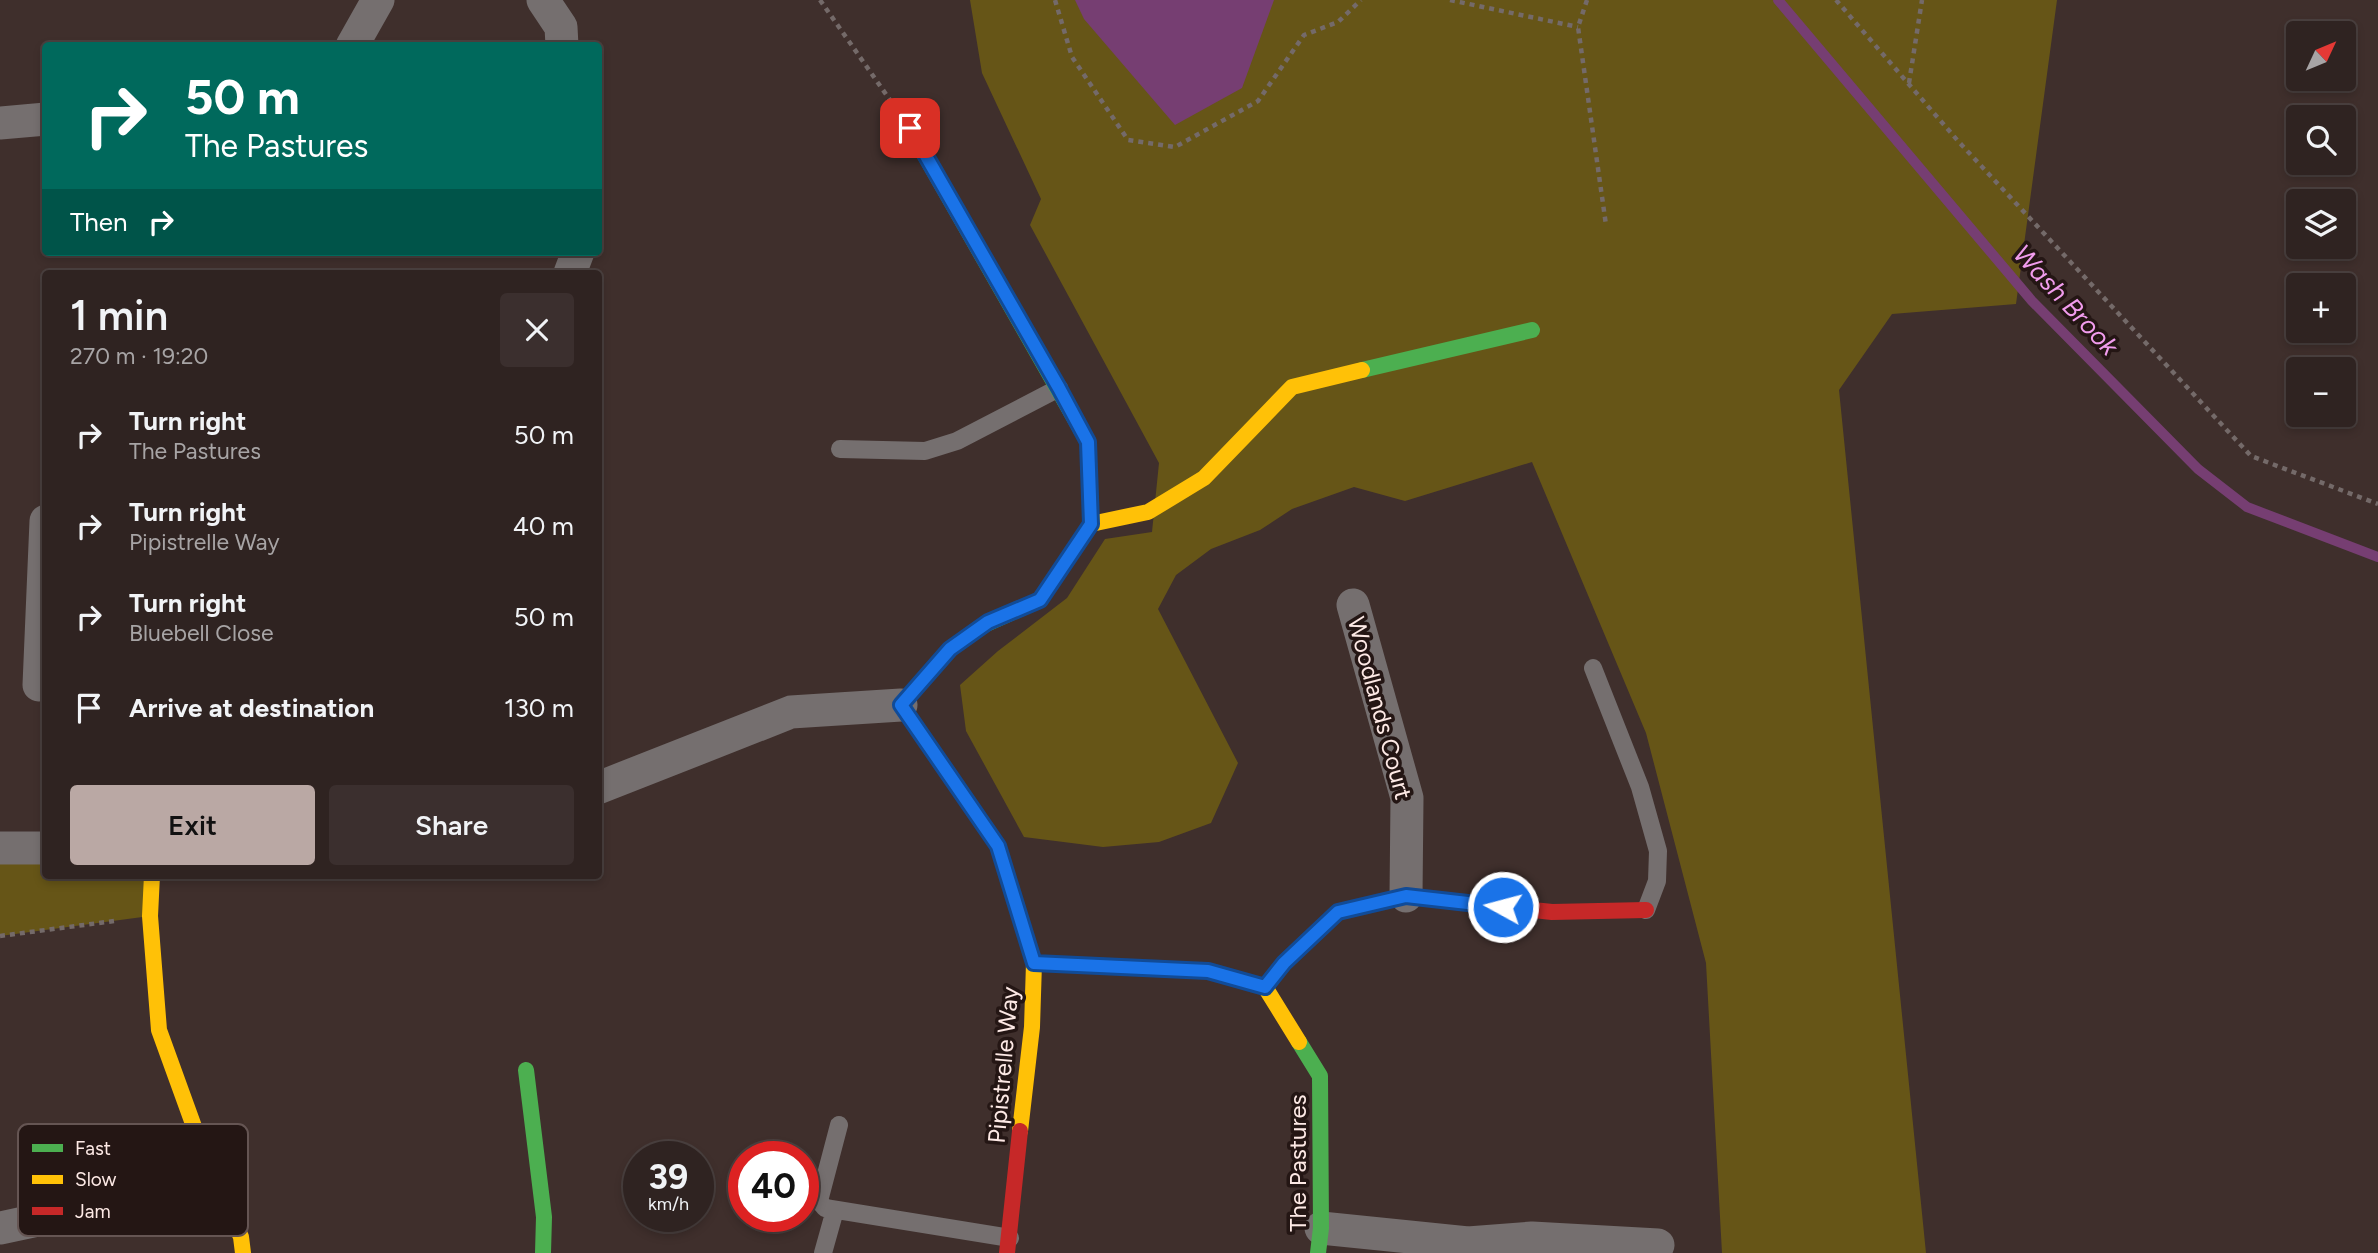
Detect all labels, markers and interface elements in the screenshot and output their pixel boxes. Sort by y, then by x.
north arrow [2286,21,2356,91]
map controls [2286,21,2356,427]
text: 50 m [185,67,300,126]
icon: right [70,70,161,161]
pin [880,98,940,158]
button: search [2286,105,2356,175]
icon: arrive [891,109,929,147]
text: The Pastures [185,127,369,165]
button: layers [2286,189,2356,259]
icon: right [142,203,180,241]
text: Then [70,206,128,238]
water label: Wash Brook [2007,238,2126,363]
button: + [2286,273,2356,343]
text: 1 min [70,290,168,341]
button: close [500,293,574,367]
text: 270 m · 19:20 [70,342,208,370]
button: − [2286,357,2356,427]
text: Turn right [129,405,246,437]
icon: right [70,416,108,454]
text: 50 m [514,419,574,451]
text: The Pastures [129,437,261,465]
text: Turn right [129,496,246,528]
icon: right [70,507,108,545]
text: 40 m [513,510,574,542]
text: Pipistrelle Way [129,528,280,556]
text: Turn right [129,587,246,619]
icon: right [70,598,108,636]
text: 50 m [514,601,574,633]
street label: Woodlands Court [1342,614,1418,802]
text: Bluebell Close [129,619,274,647]
icon: arrive [70,689,108,727]
text: Arrive at destination [129,692,374,724]
text: 130 m [504,692,574,724]
button: Exit [70,785,315,865]
button: Share [329,785,574,865]
position arrow [1466,870,1540,944]
street label: Pipistrelle Way [982,985,1024,1144]
street label: The Pastures [1283,1094,1312,1232]
legend [18,1124,248,1236]
text: Fast [75,1137,111,1160]
speed limit sign: 40 [728,1141,819,1232]
text: 39 [649,1156,688,1198]
text: Slow [75,1168,117,1191]
text: km/h [648,1193,689,1215]
text: Jam [75,1200,111,1223]

